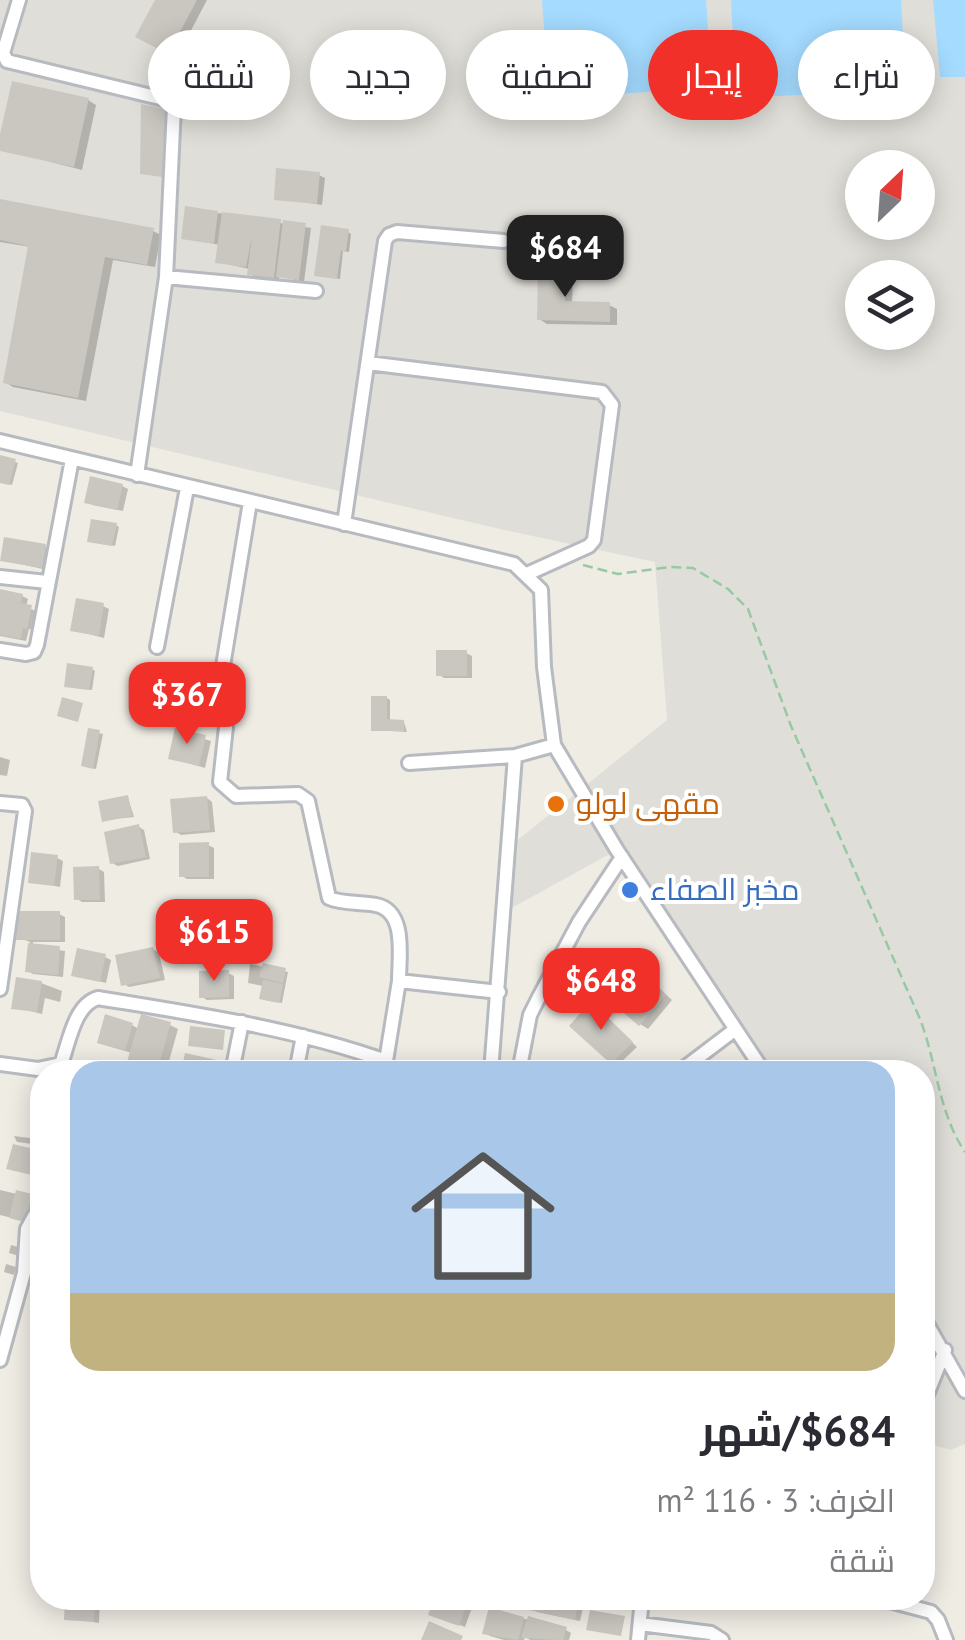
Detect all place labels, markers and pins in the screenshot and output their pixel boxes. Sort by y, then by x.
pin: $684 [506,215,624,300]
pin: $367 [128,662,246,747]
place label: مقهى لولو [576,783,720,822]
marker: مقهى لولو [545,793,567,815]
place label: مخبز الصفاء [650,869,799,908]
marker: مخبز الصفاء [619,879,641,901]
pin: $615 [155,899,273,984]
pin: $648 [542,948,660,1033]

